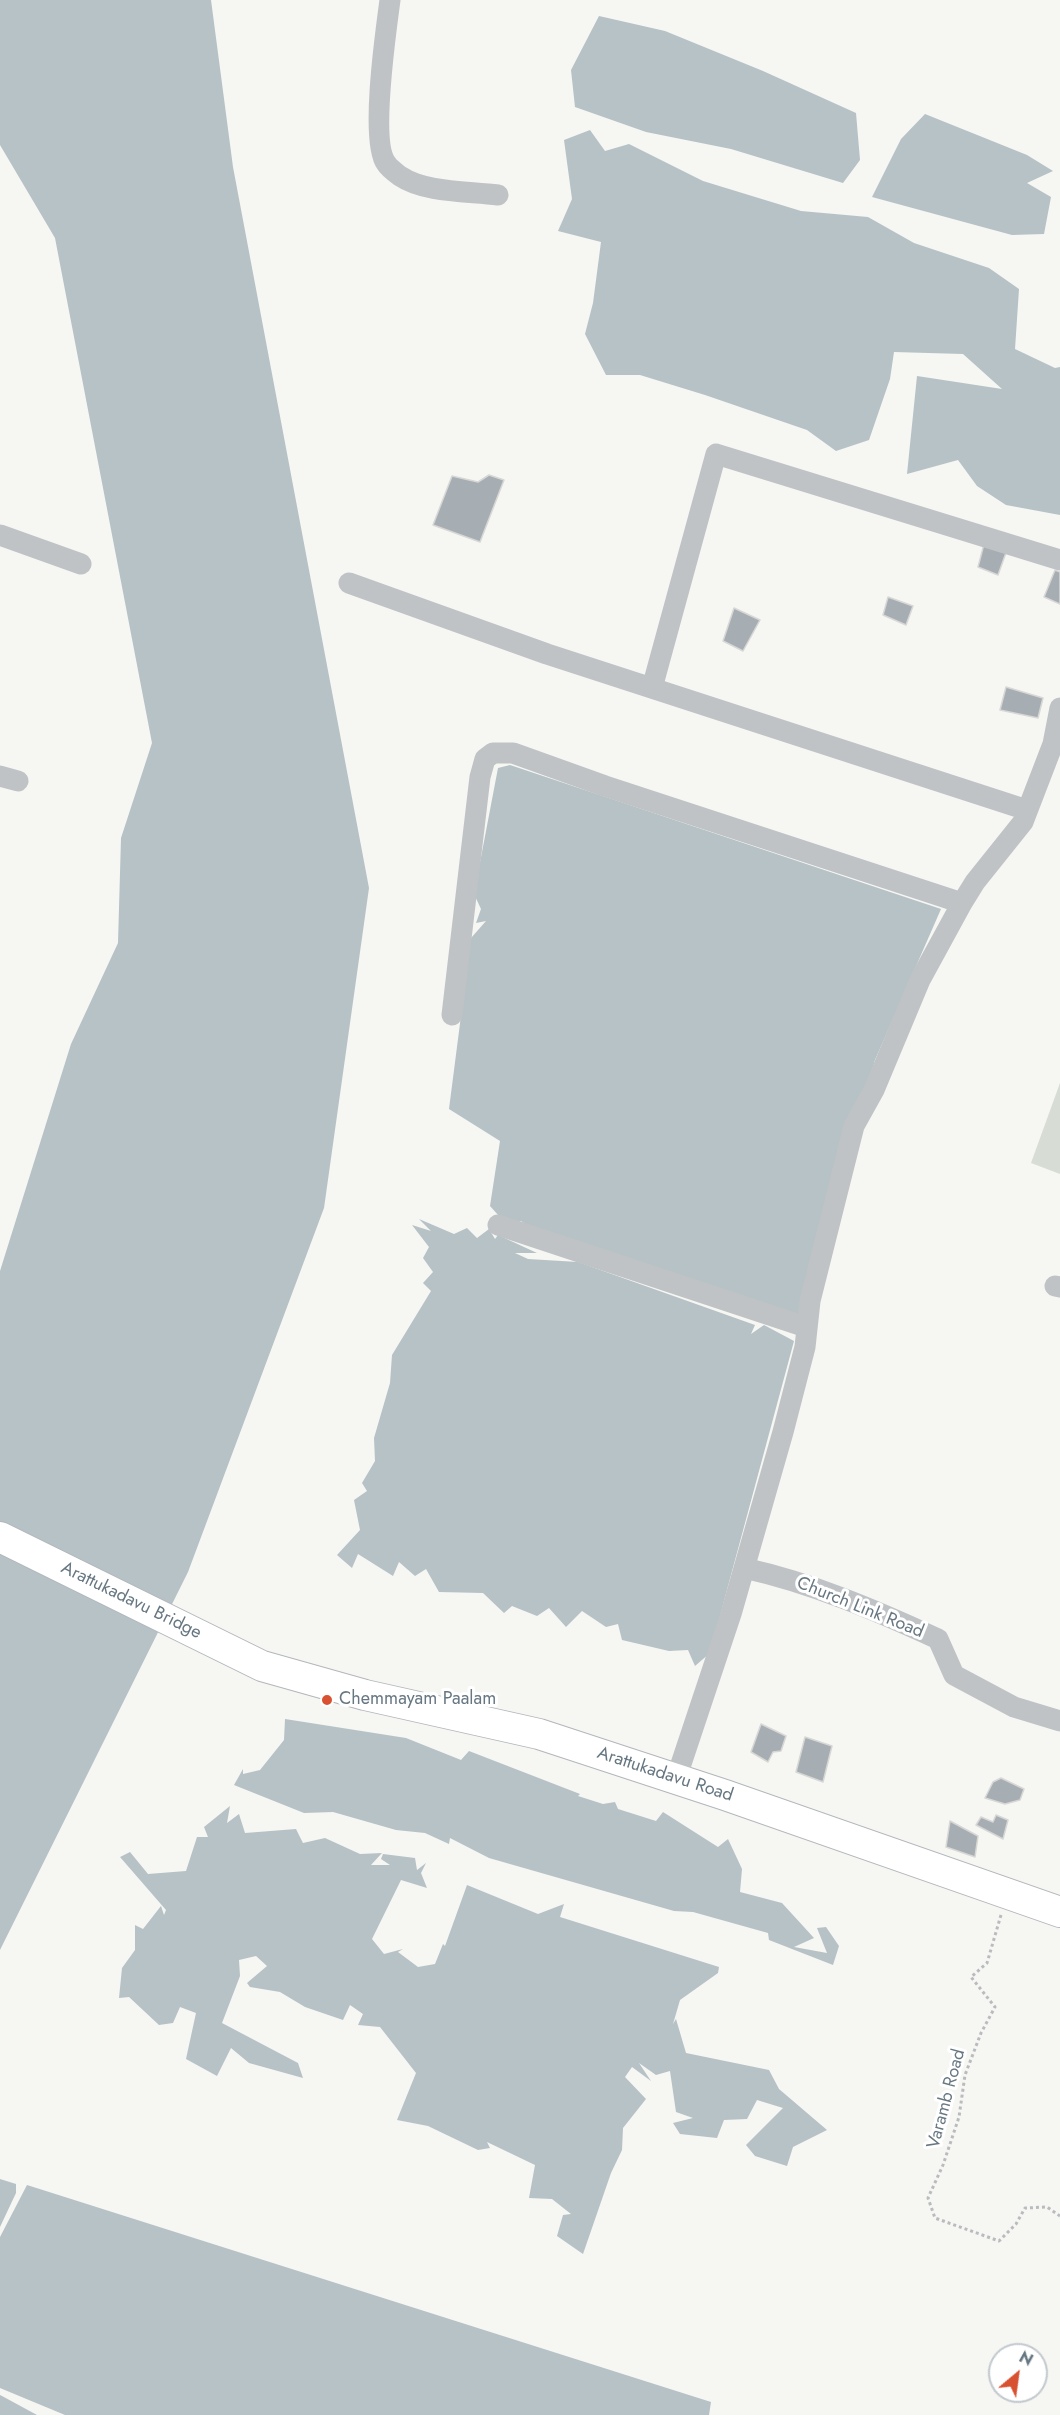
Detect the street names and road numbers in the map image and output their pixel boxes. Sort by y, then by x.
street label: Arattukadavu Bridge [57,1558,205,1644]
street label: Church Link Road [793,1573,927,1643]
street label: Arattukadavu Road [594,1743,736,1807]
street label: Varamb Road [923,2047,971,2151]

